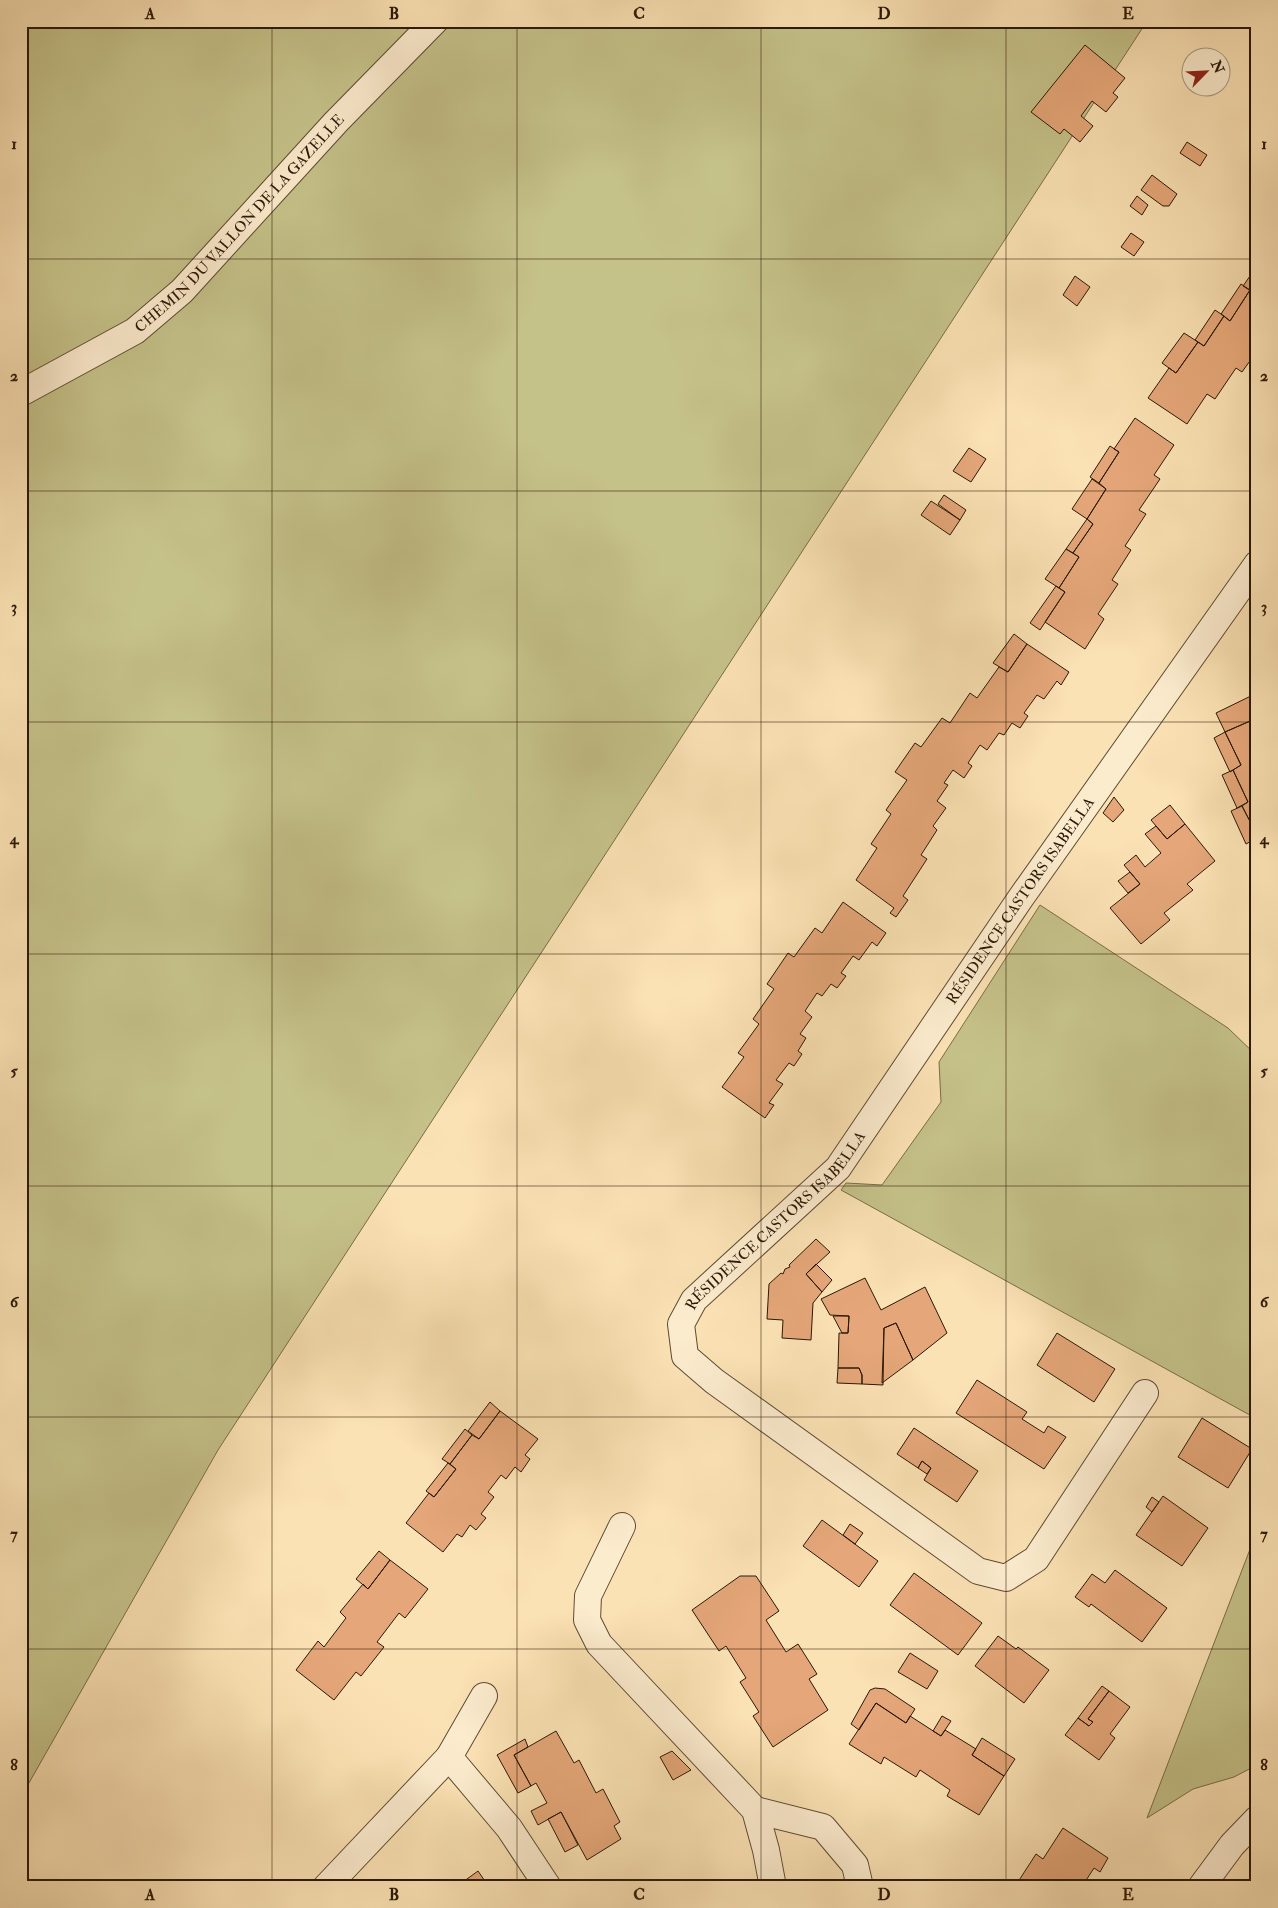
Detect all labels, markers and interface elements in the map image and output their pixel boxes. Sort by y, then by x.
text: A [144,4,156,24]
text: B [389,4,399,24]
text: C [633,4,645,24]
text: D [877,4,891,24]
text: E [1122,4,1134,24]
north arrow [1180,48,1230,98]
text: N [1207,57,1228,77]
street label: CHEMIN DU VALLON DE LA GAZELLE [131,110,348,337]
text: 1 [11,134,17,154]
text: 1 [1261,134,1267,154]
text: 2 [10,366,18,386]
text: 2 [1260,366,1268,386]
text: 3 [11,597,17,617]
text: 3 [1261,597,1267,617]
street label: RÉSIDENCE CASTORS ISABELLA [942,793,1099,1008]
text: 4 [9,829,20,849]
text: 4 [1259,829,1270,849]
text: 5 [10,1061,18,1081]
text: 5 [1260,1061,1268,1081]
street label: RÉSIDENCE CASTORS ISABELLA [681,1127,870,1313]
text: 6 [10,1292,20,1312]
text: 6 [1260,1292,1270,1312]
text: 7 [10,1524,18,1544]
text: 7 [1260,1524,1268,1544]
text: 8 [10,1755,18,1775]
text: 8 [1260,1755,1268,1775]
text: A [144,1885,156,1905]
text: B [389,1885,399,1905]
text: C [633,1885,645,1905]
text: D [877,1885,891,1905]
text: E [1122,1885,1134,1905]

